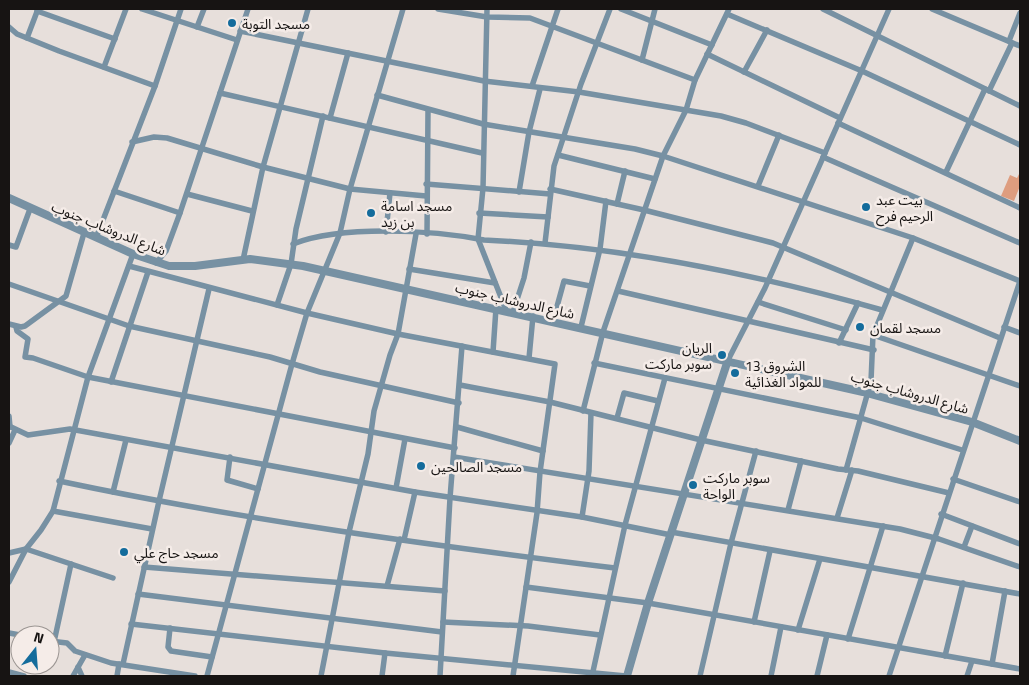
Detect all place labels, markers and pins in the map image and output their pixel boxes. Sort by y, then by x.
place label: مسجد التوبة [242,13,310,34]
marker: مسجد التوبة [226,17,238,29]
place label: بيت عبد الرحيم فرح [876,189,933,227]
place label: مسجد اسامة بن زيد [381,195,452,232]
marker: بيت عبد الرحيم فرح [860,201,872,213]
marker: مسجد اسامة بن زيد [365,207,377,219]
place label: مسجد لقمان [870,317,941,338]
marker: مسجد لقمان [854,321,866,333]
place label: الريان سوبر ماركت [645,337,712,374]
marker: الريان سوبر ماركت [716,349,728,361]
place label: الشروق 13 للمواد الغذائية [745,355,821,392]
marker: الشروق 13 للمواد الغذائية [729,367,741,379]
place label: مسجد الصالحين [431,456,522,477]
marker: مسجد الصالحين [415,460,427,472]
place label: سوبر ماركت الواحة [703,467,770,504]
marker: سوبر ماركت الواحة [687,479,699,491]
place label: مسجد حاج علي [134,542,219,564]
marker: مسجد حاج علي [118,546,130,558]

